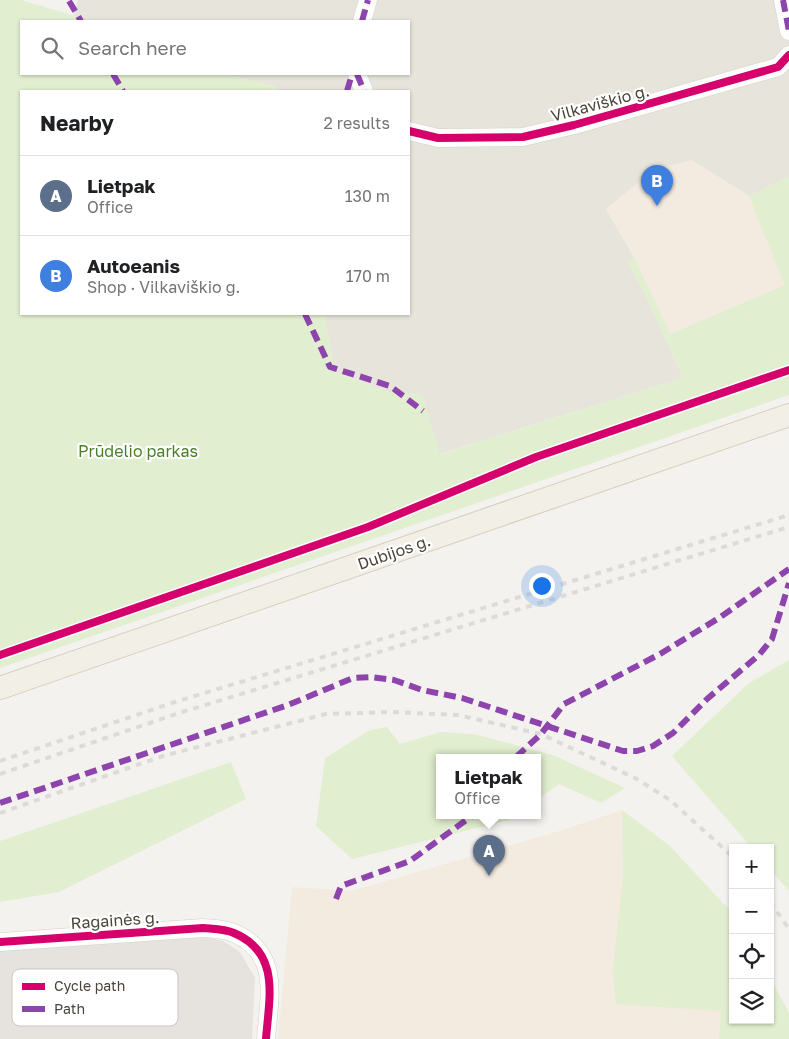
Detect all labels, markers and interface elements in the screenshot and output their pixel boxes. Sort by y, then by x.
search box [20,20,410,75]
icon: search [38,34,66,62]
text: Search here [78,36,187,59]
street label: Vilkaviškio g. [549,80,651,126]
text: Nearby [40,110,114,136]
text: 2 results [324,113,390,133]
pin: B [641,165,673,206]
text: Lietpak [87,174,155,197]
text: A [50,186,62,206]
text: 130 m [345,186,390,206]
text: Office [87,197,133,217]
text: Autoeanis [87,254,180,277]
text: B [50,266,62,286]
text: 170 m [346,266,390,286]
text: Shop · Vilkaviškio g. [87,277,240,297]
park label: Prūdelio parkas [78,441,198,461]
street label: Dubijos g. [355,530,433,574]
your location [529,573,555,599]
popup [436,754,541,819]
text: Lietpak [454,765,523,788]
text: Office [454,788,500,808]
pin: A [473,835,505,876]
map controls [729,844,774,1024]
button: + [729,844,774,889]
button: − [729,889,774,934]
street label: Ragainės g. [70,907,160,933]
button: locate [729,934,774,979]
legend [12,969,178,1026]
text: Cycle path [54,977,125,994]
button: layers [729,979,774,1024]
text: Path [54,1000,85,1017]

